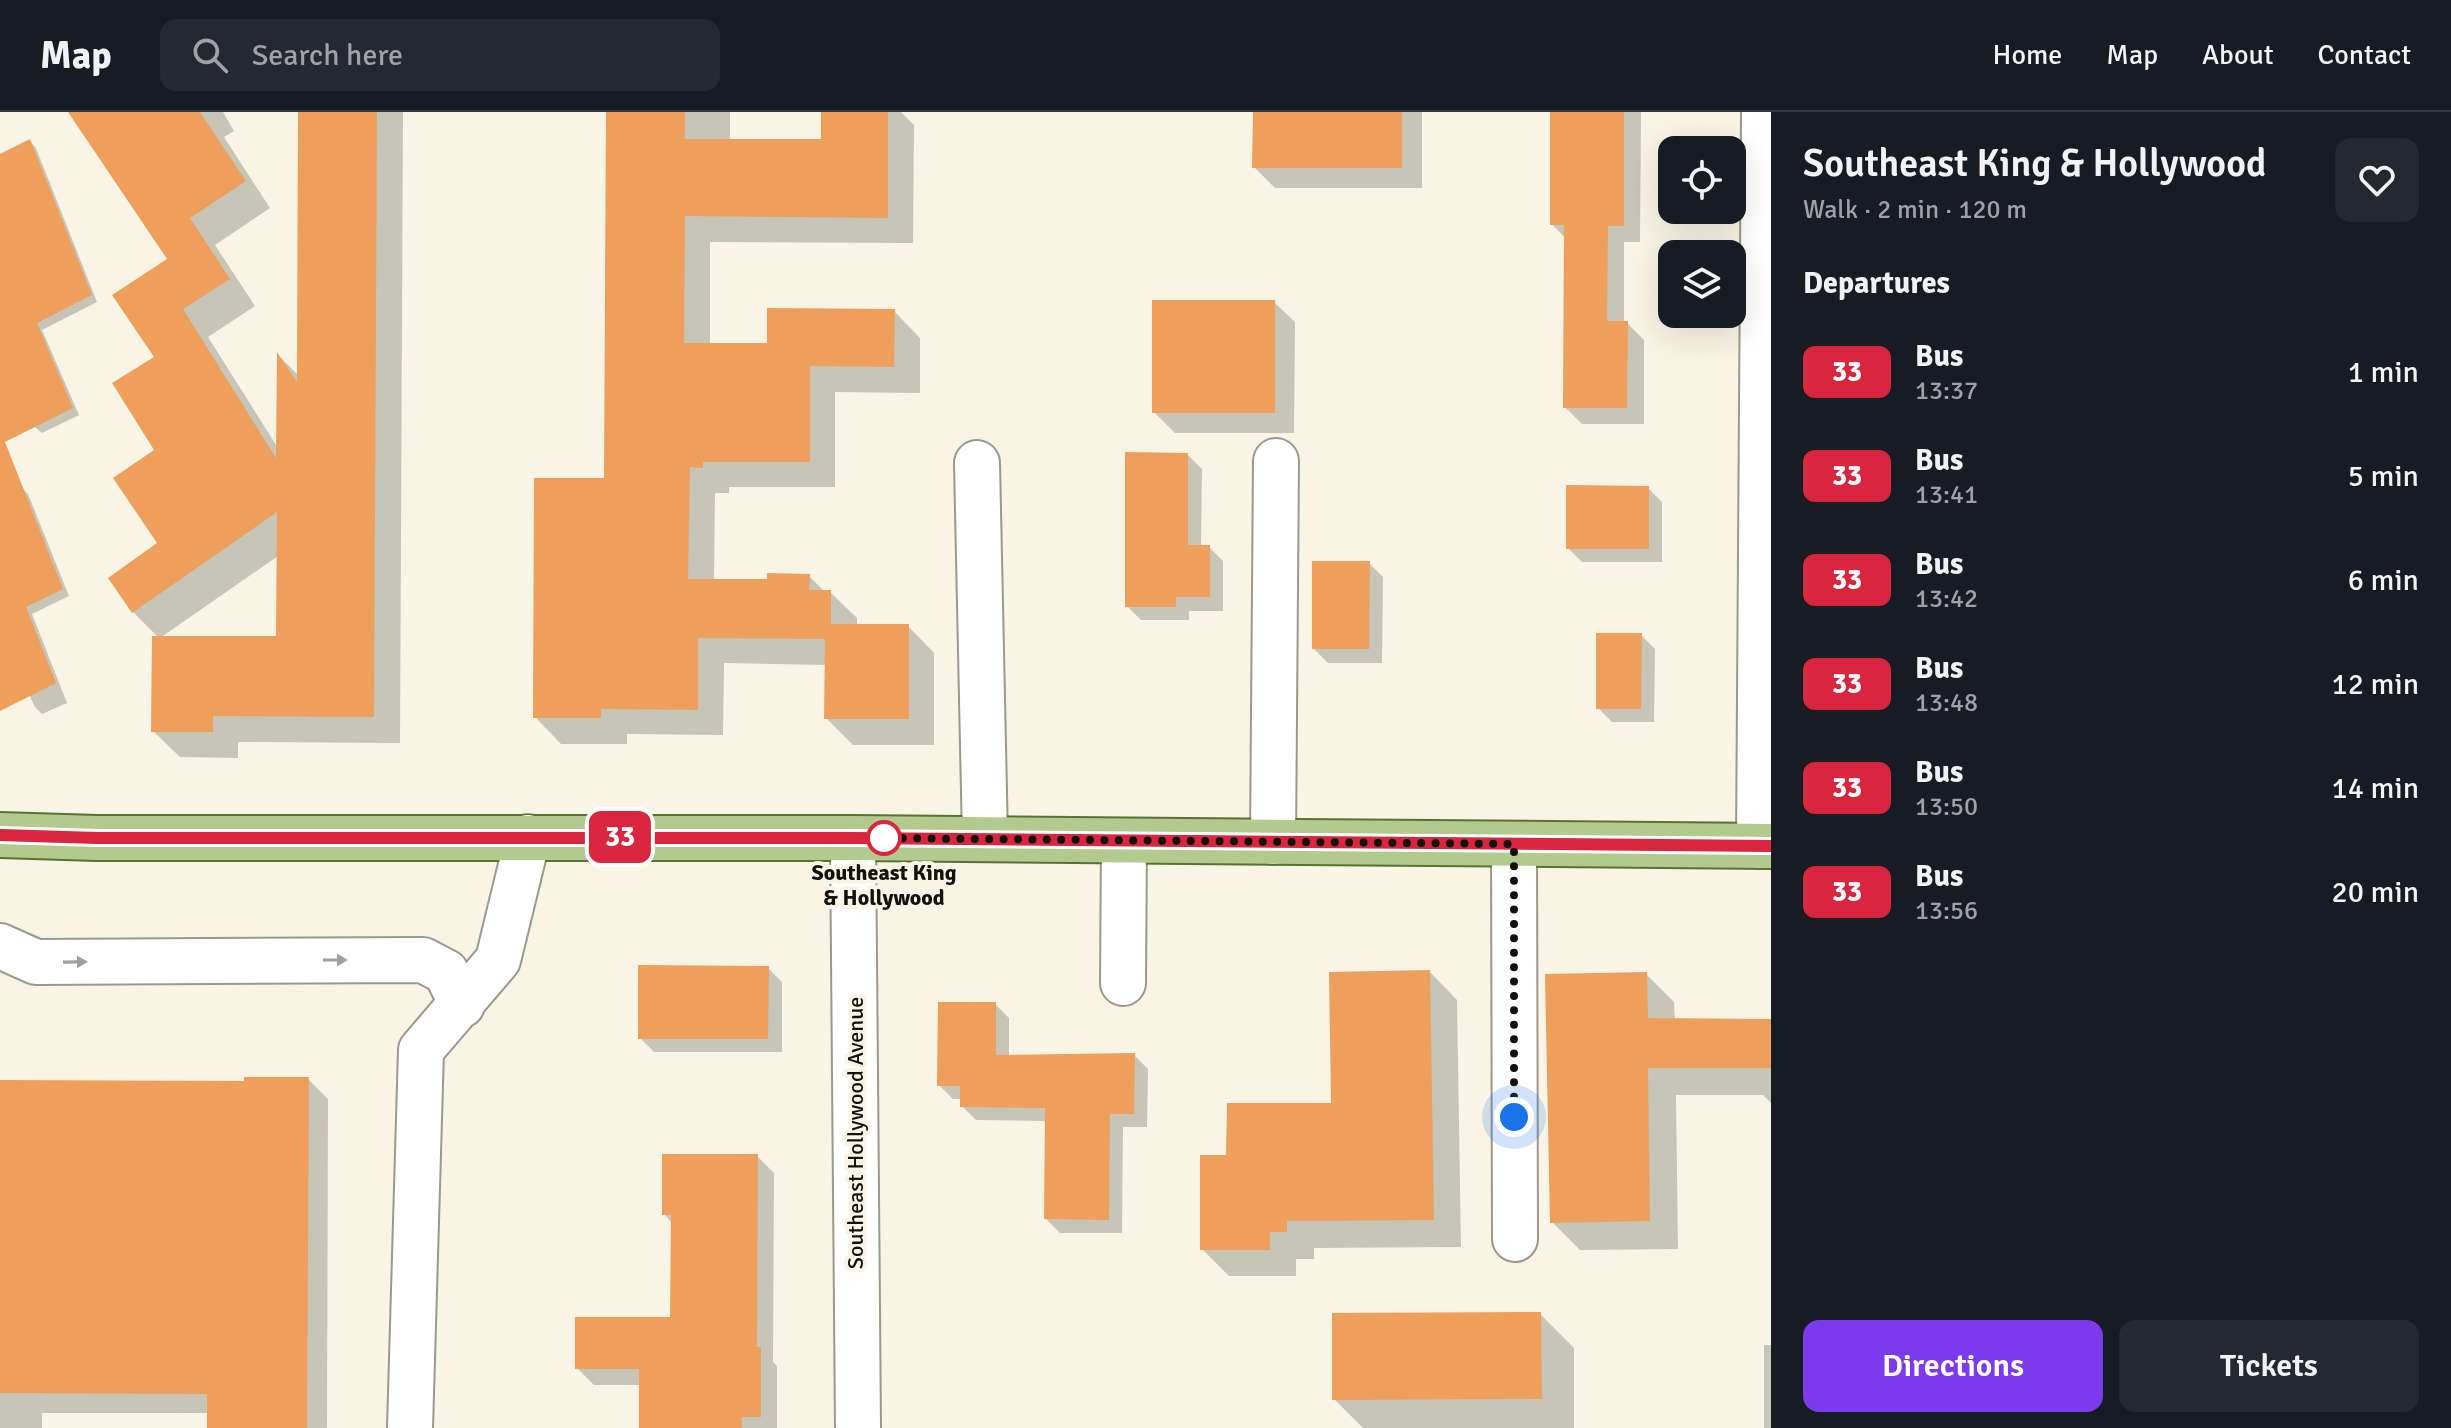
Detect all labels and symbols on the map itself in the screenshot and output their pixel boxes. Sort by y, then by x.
line badge: 33 [584,811,656,863]
marker: Southeast King & Hollywood [867,821,901,855]
place label: Southeast King & Hollywood [811,859,957,911]
one-way arrow [323,954,348,966]
one-way arrow [63,956,88,968]
street label: Southeast Hollywood Avenue [842,997,869,1269]
your location [1494,1097,1534,1137]

